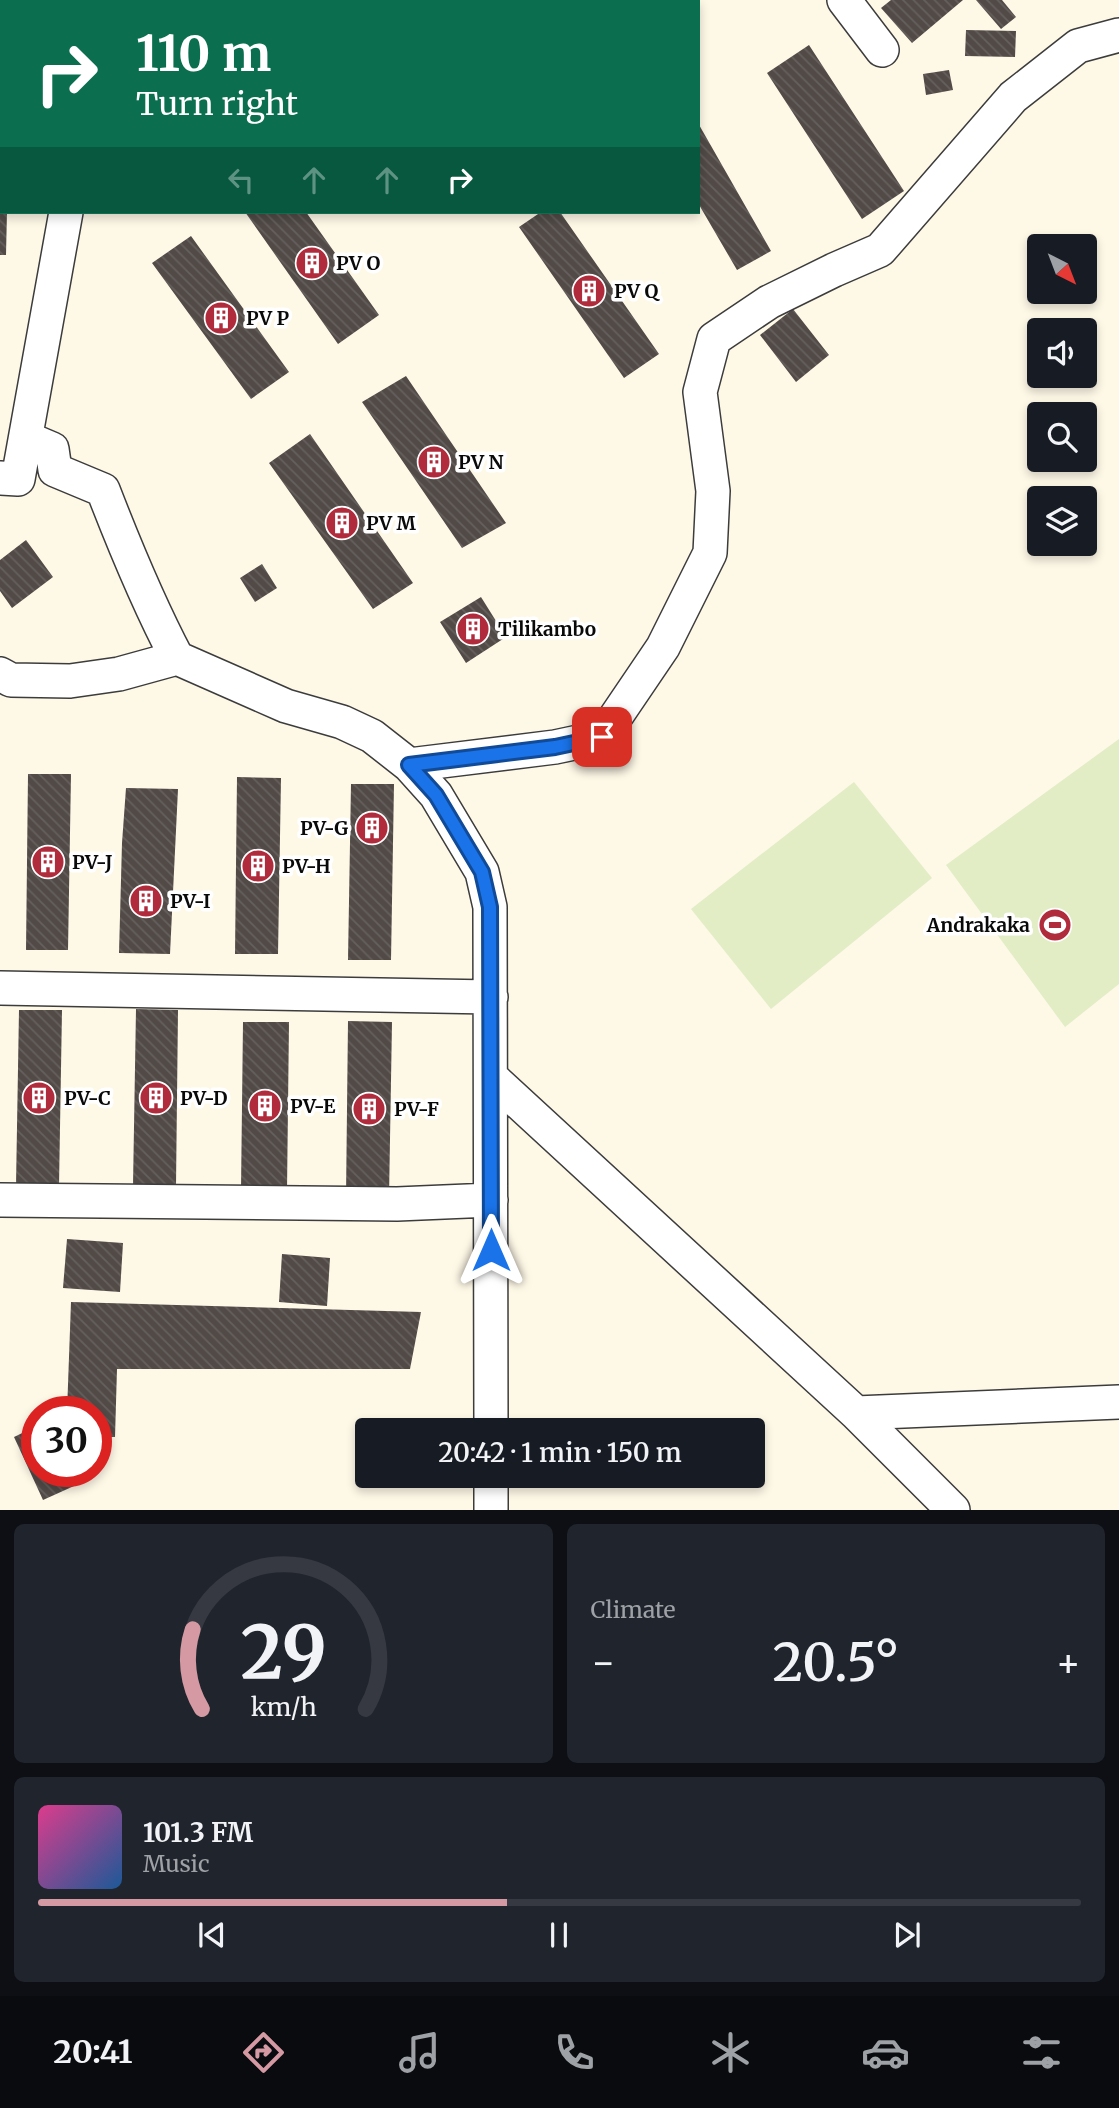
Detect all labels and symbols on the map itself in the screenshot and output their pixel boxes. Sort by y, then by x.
north arrow [1027,234,1097,304]
building icon: PV O [293,244,331,282]
place label: PV O [336,251,380,275]
building icon: PV Q [570,272,608,310]
place label: PV Q [614,279,660,303]
building icon: PV P [202,299,240,337]
place label: PV P [246,306,289,330]
building icon: PV N [415,443,453,481]
place label: PV N [458,450,503,474]
building icon: PV M [323,504,361,542]
place label: PV M [366,511,416,535]
building icon: Tilikambo [454,610,492,648]
place label: Tilikambo [498,617,596,641]
pin [572,707,632,767]
building icon: PV-G [353,809,391,847]
place label: PV-G [300,816,348,840]
building icon: PV-J [29,843,67,881]
building icon: PV-H [239,847,277,885]
place label: PV-J [72,850,113,874]
place label: PV-H [282,854,331,878]
building icon: PV-I [127,882,165,920]
place label: PV-I [170,889,211,913]
sports icon: Andrakaka [1036,906,1074,944]
place label: Andrakaka [926,913,1030,937]
building icon: PV-C [20,1079,58,1117]
building icon: PV-D [137,1079,175,1117]
place label: PV-C [64,1086,111,1110]
place label: PV-D [180,1086,228,1110]
building icon: PV-E [246,1087,284,1125]
building icon: PV-F [350,1090,388,1128]
place label: PV-E [290,1094,336,1118]
place label: PV-F [394,1097,439,1121]
position arrow [454,1213,528,1287]
speed limit sign: 30 [21,1396,112,1487]

